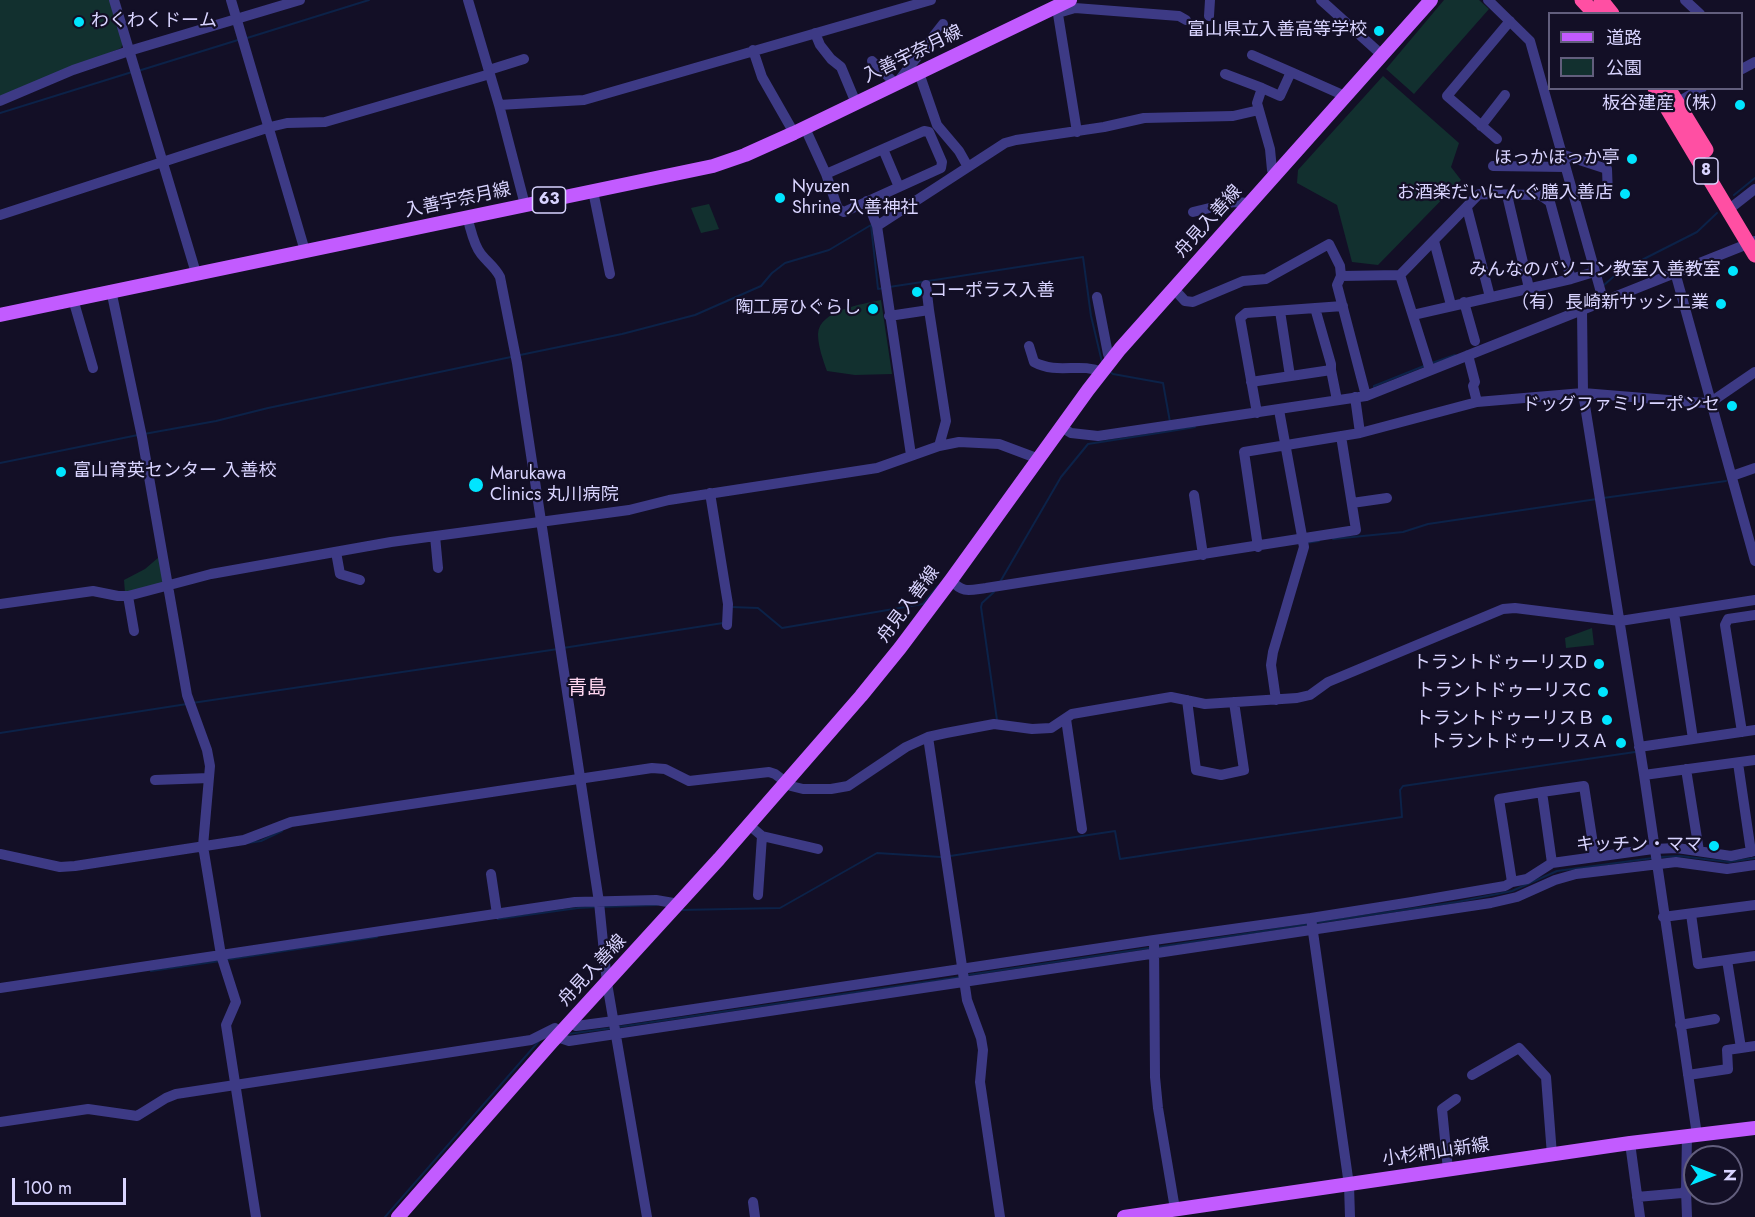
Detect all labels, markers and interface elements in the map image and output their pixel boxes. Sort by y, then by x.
place label: わくわくドーム [91,11,217,33]
legend [1548,12,1743,90]
marker: わくわくドーム [72,15,86,29]
place label: 富山県立入善高等学校 [1187,20,1367,42]
street label: 入善宇奈月線 [860,22,966,88]
marker: 富山県立入善高等学校 [1372,24,1386,38]
text: 道路 [1606,25,1642,51]
text: 公園 [1606,55,1642,81]
place label: 板谷建産（株） [1602,94,1728,116]
marker: 板谷建産（株） [1733,98,1747,112]
place label: ほっかほっか亭 [1494,148,1620,170]
marker: ほっかほっか亭 [1625,152,1639,166]
road number: 8 [1694,158,1718,184]
place label: Nyuzen Shrine 入善神社 [792,177,918,219]
street label: 入善宇奈月線 [403,179,513,223]
street label: 舟見入善線 [1171,181,1247,263]
place label: お酒楽だいにんぐ膳入善店 [1397,183,1613,205]
road number: 63 [532,187,566,213]
marker: お酒楽だいにんぐ膳入善店 [1618,187,1632,201]
marker: Nyuzen Shrine 入善神社 [773,191,787,205]
place label: みんなのパソコン教室入善教室 [1469,260,1721,282]
marker: みんなのパソコン教室入善教室 [1726,264,1740,278]
place label: コーポラス入善 [929,281,1055,303]
marker: コーポラス入善 [910,285,924,299]
place label: （有）長崎新サッシ工業 [1511,293,1709,315]
marker: （有）長崎新サッシ工業 [1714,297,1728,311]
place label: 陶工房ひぐらし [735,298,861,320]
marker: 陶工房ひぐらし [866,302,880,316]
place label: ドッグファミリーポンセ [1522,395,1720,417]
marker: ドッグファミリーポンセ [1725,399,1739,413]
place label: 富山育英センター 入善校 [73,461,276,483]
place label: Marukawa Clinics 丸川病院 [490,464,619,506]
marker: 富山育英センター 入善校 [54,465,68,479]
marker: Marukawa Clinics 丸川病院 [467,476,485,494]
street label: 舟見入善線 [873,563,945,647]
place label: トラントドゥーリスD [1413,653,1587,675]
marker: トラントドゥーリスD [1592,657,1606,671]
district label: 青島 [567,677,607,701]
place label: トラントドゥーリスC [1417,681,1591,703]
marker: トラントドゥーリスC [1596,685,1610,699]
place label: トラントドゥーリスＢ [1415,709,1595,731]
marker: トラントドゥーリスＢ [1600,713,1614,727]
place label: トラントドゥーリスＡ [1429,732,1609,754]
marker: トラントドゥーリスＡ [1614,736,1628,750]
place label: キッチン・ママ [1576,835,1702,857]
marker: キッチン・ママ [1707,839,1721,853]
street label: 舟見入善線 [554,931,632,1011]
street label: 小杉椚山新線 [1381,1135,1491,1171]
north arrow [1683,1145,1743,1205]
scale bar [15,1166,129,1204]
text: N [1718,1169,1741,1181]
text: 100 m [23,1175,72,1201]

